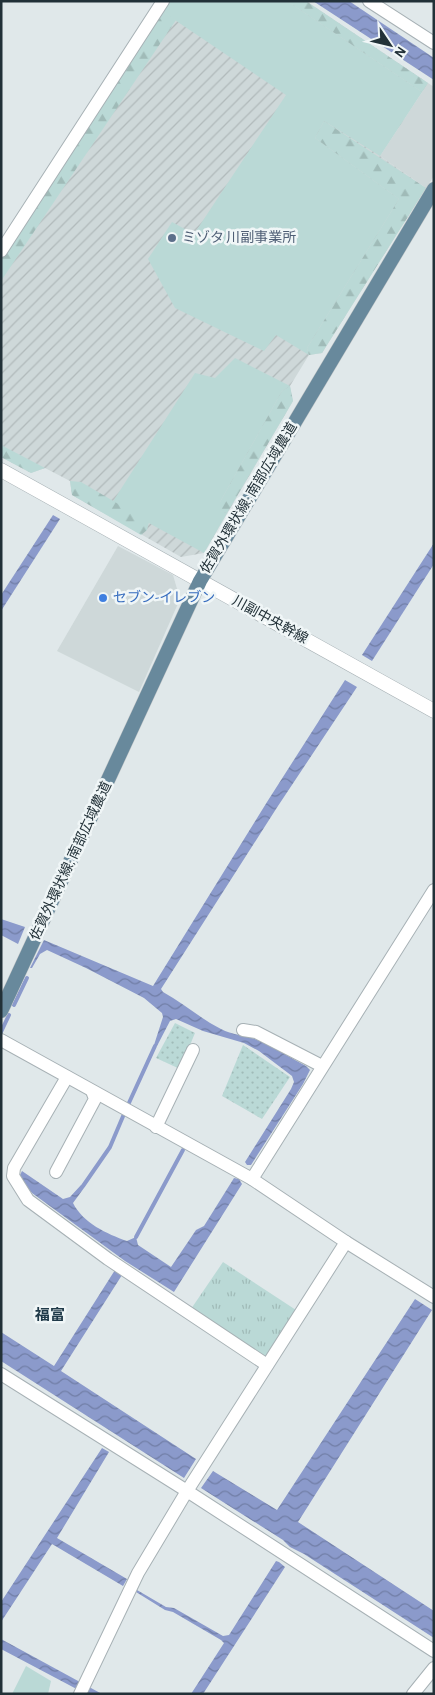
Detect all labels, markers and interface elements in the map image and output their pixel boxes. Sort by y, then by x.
north arrow [365,20,415,70]
text: N [391,44,408,60]
place label: ミゾタ 川副事業所 [182,230,296,245]
marker: ミゾタ 川副事業所 [166,232,178,244]
street label: 佐賀外環状線; 南部広域農道 [197,419,300,576]
place label: セブン-イレブン [113,589,215,605]
marker: セブン-イレブン [97,592,109,604]
street label: 川副中央幹線 [230,593,311,646]
street label: 佐賀外環状線; 南部広域農道 [26,779,114,943]
district label: 福富 [34,1307,65,1323]

